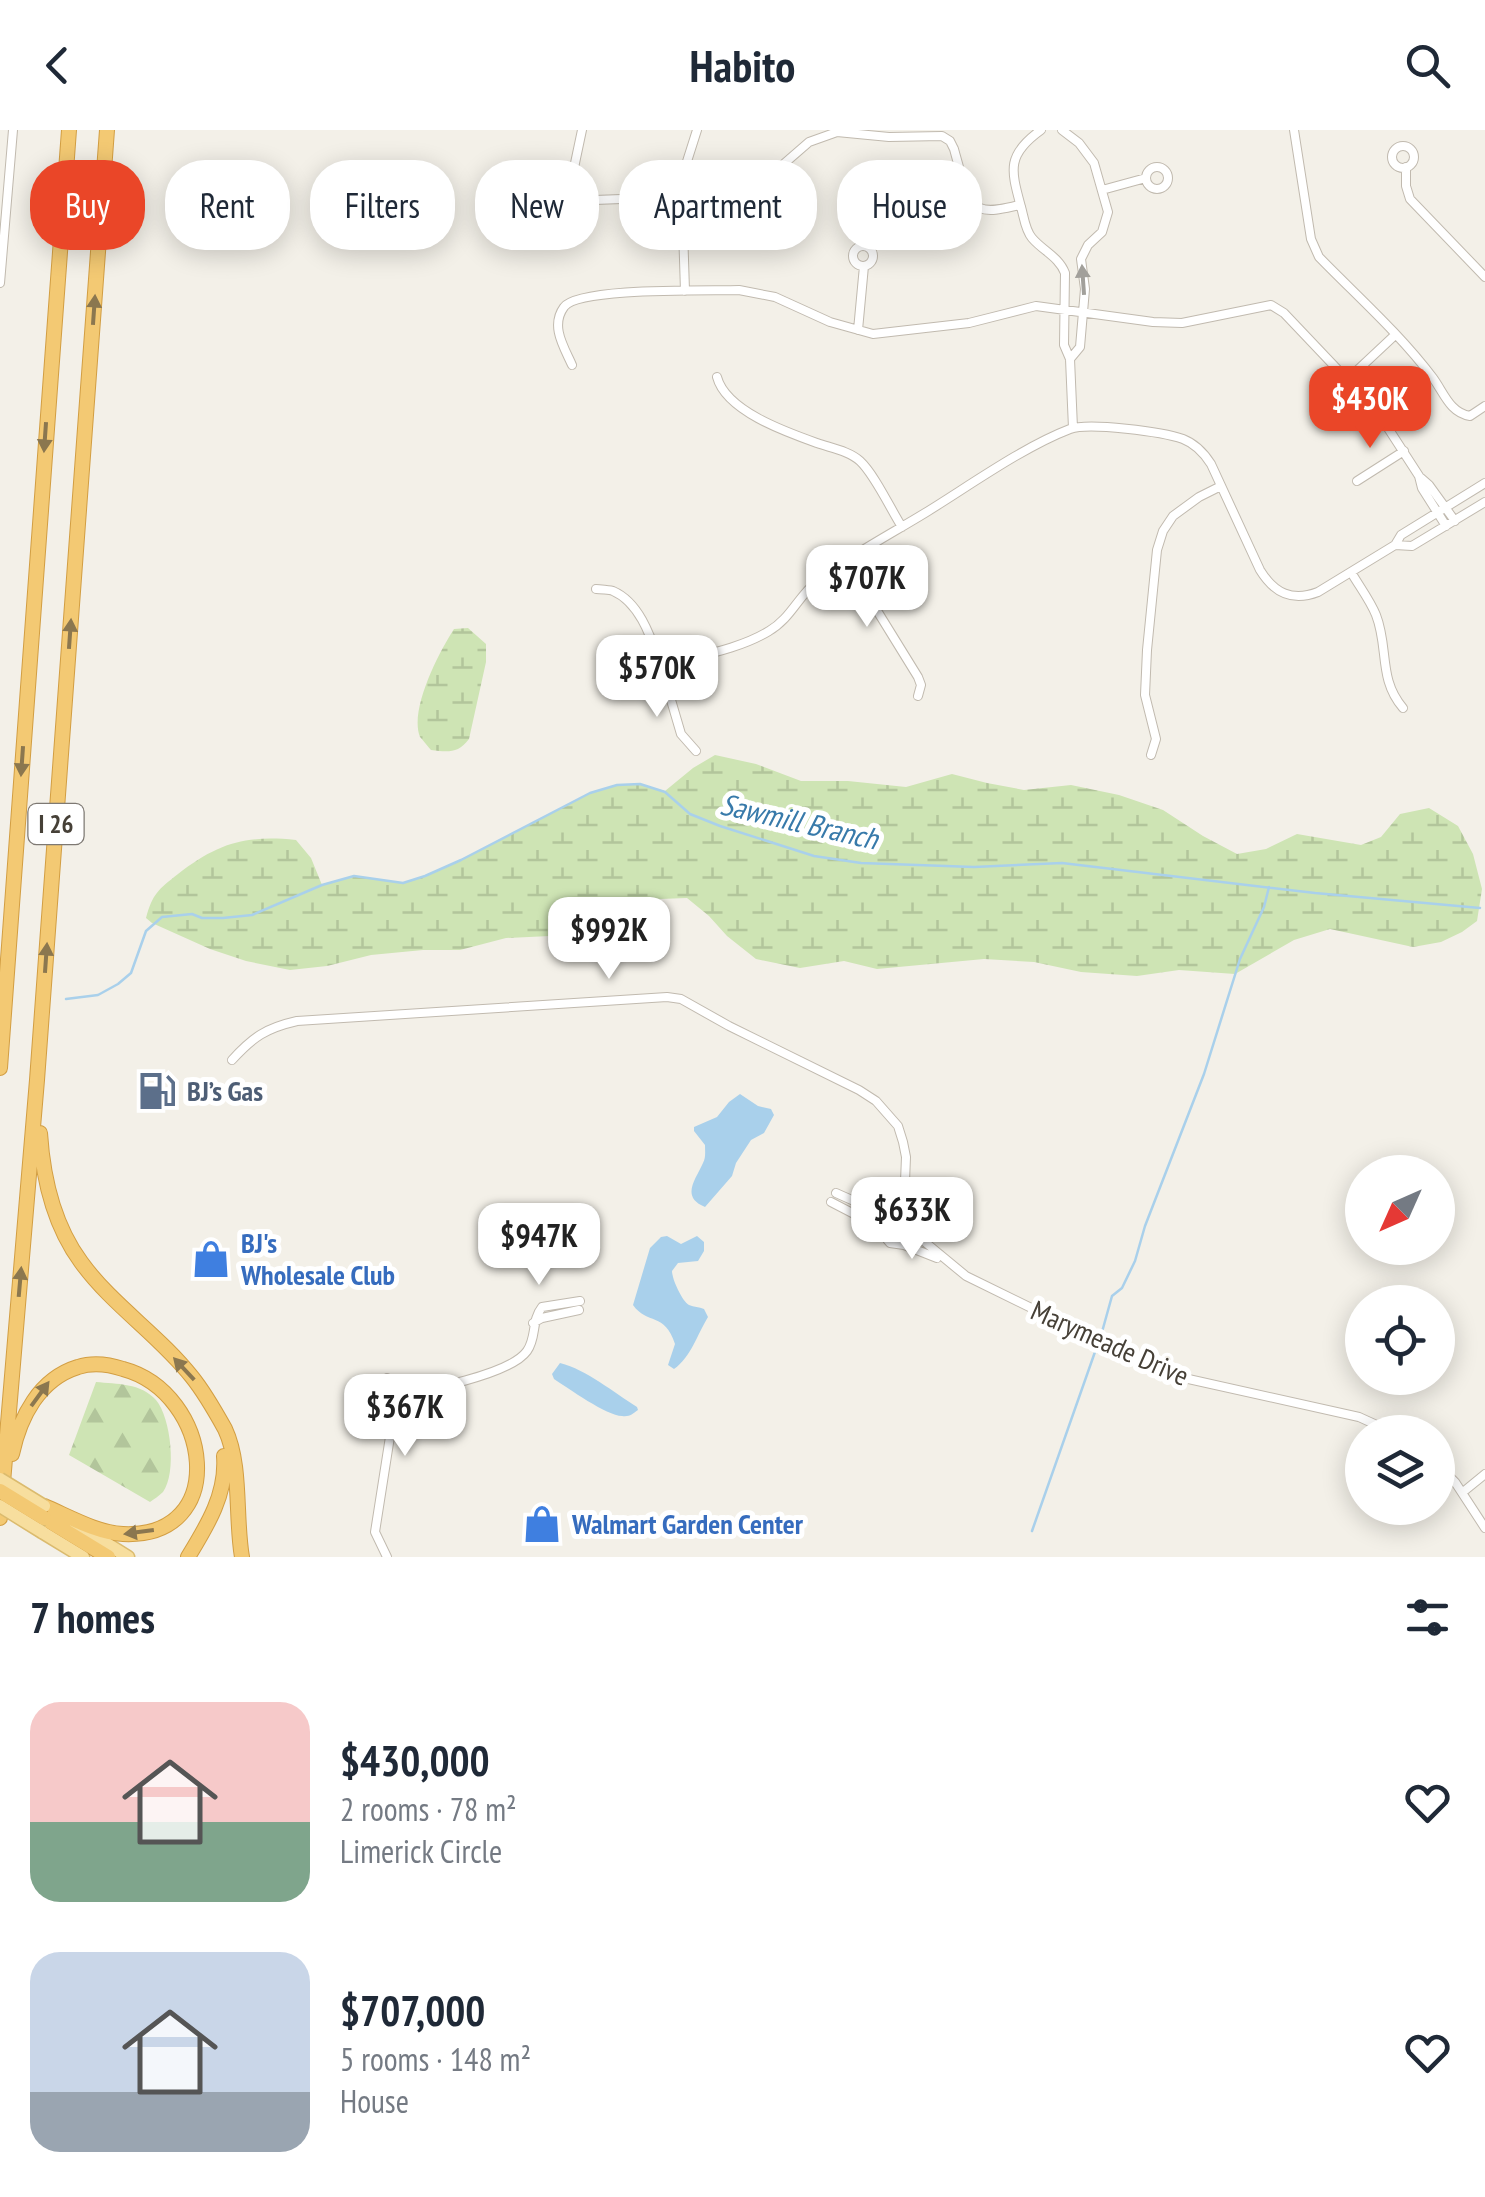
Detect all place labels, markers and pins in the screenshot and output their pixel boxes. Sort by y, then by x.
pin: $430K [1300,366,1440,451]
pin: $707K [797,545,937,630]
pin: $570K [587,635,727,720]
pin: $992K [539,897,679,982]
fuel station icon: BJ’s Gas [136,1070,178,1112]
place label: BJ’s Gas [187,1072,263,1109]
pin: $633K [842,1177,982,1262]
pin: $947K [469,1203,609,1288]
place label: BJ's Wholesale Club [240,1224,395,1293]
shop icon: BJ's Wholesale Club [190,1238,232,1280]
pin: $367K [335,1374,475,1459]
shop icon: Walmart Garden Center [521,1503,563,1545]
place label: Walmart Garden Center [571,1505,804,1542]

